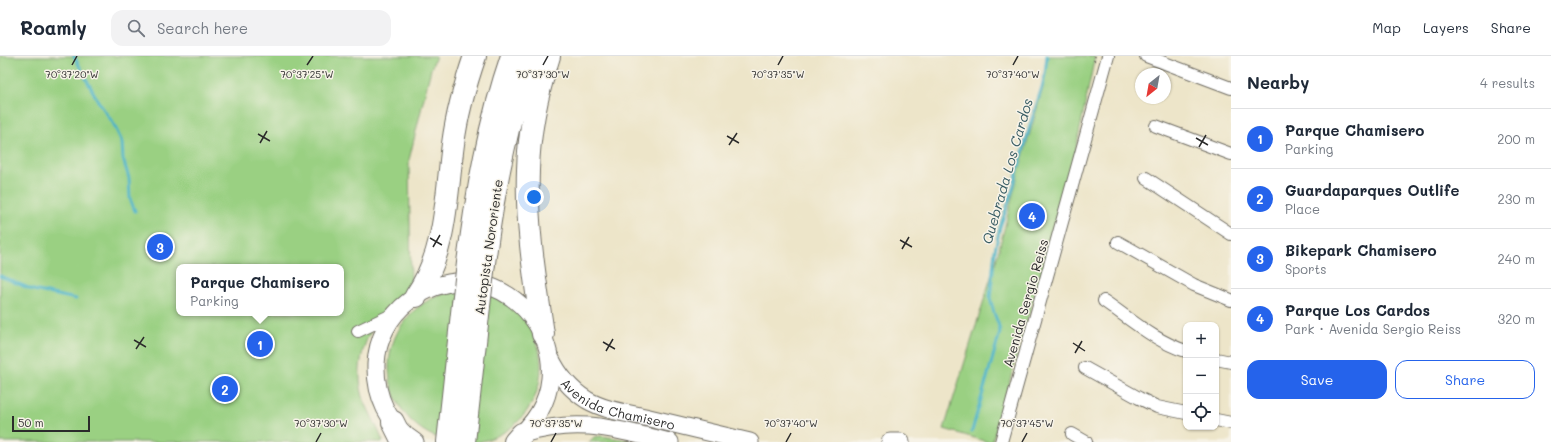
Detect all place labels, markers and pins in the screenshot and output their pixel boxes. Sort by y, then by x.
pin: 4 [1019,201,1045,231]
pin: 3 [147,232,173,262]
pin: 1 [247,329,273,359]
pin: 2 [212,374,238,404]

